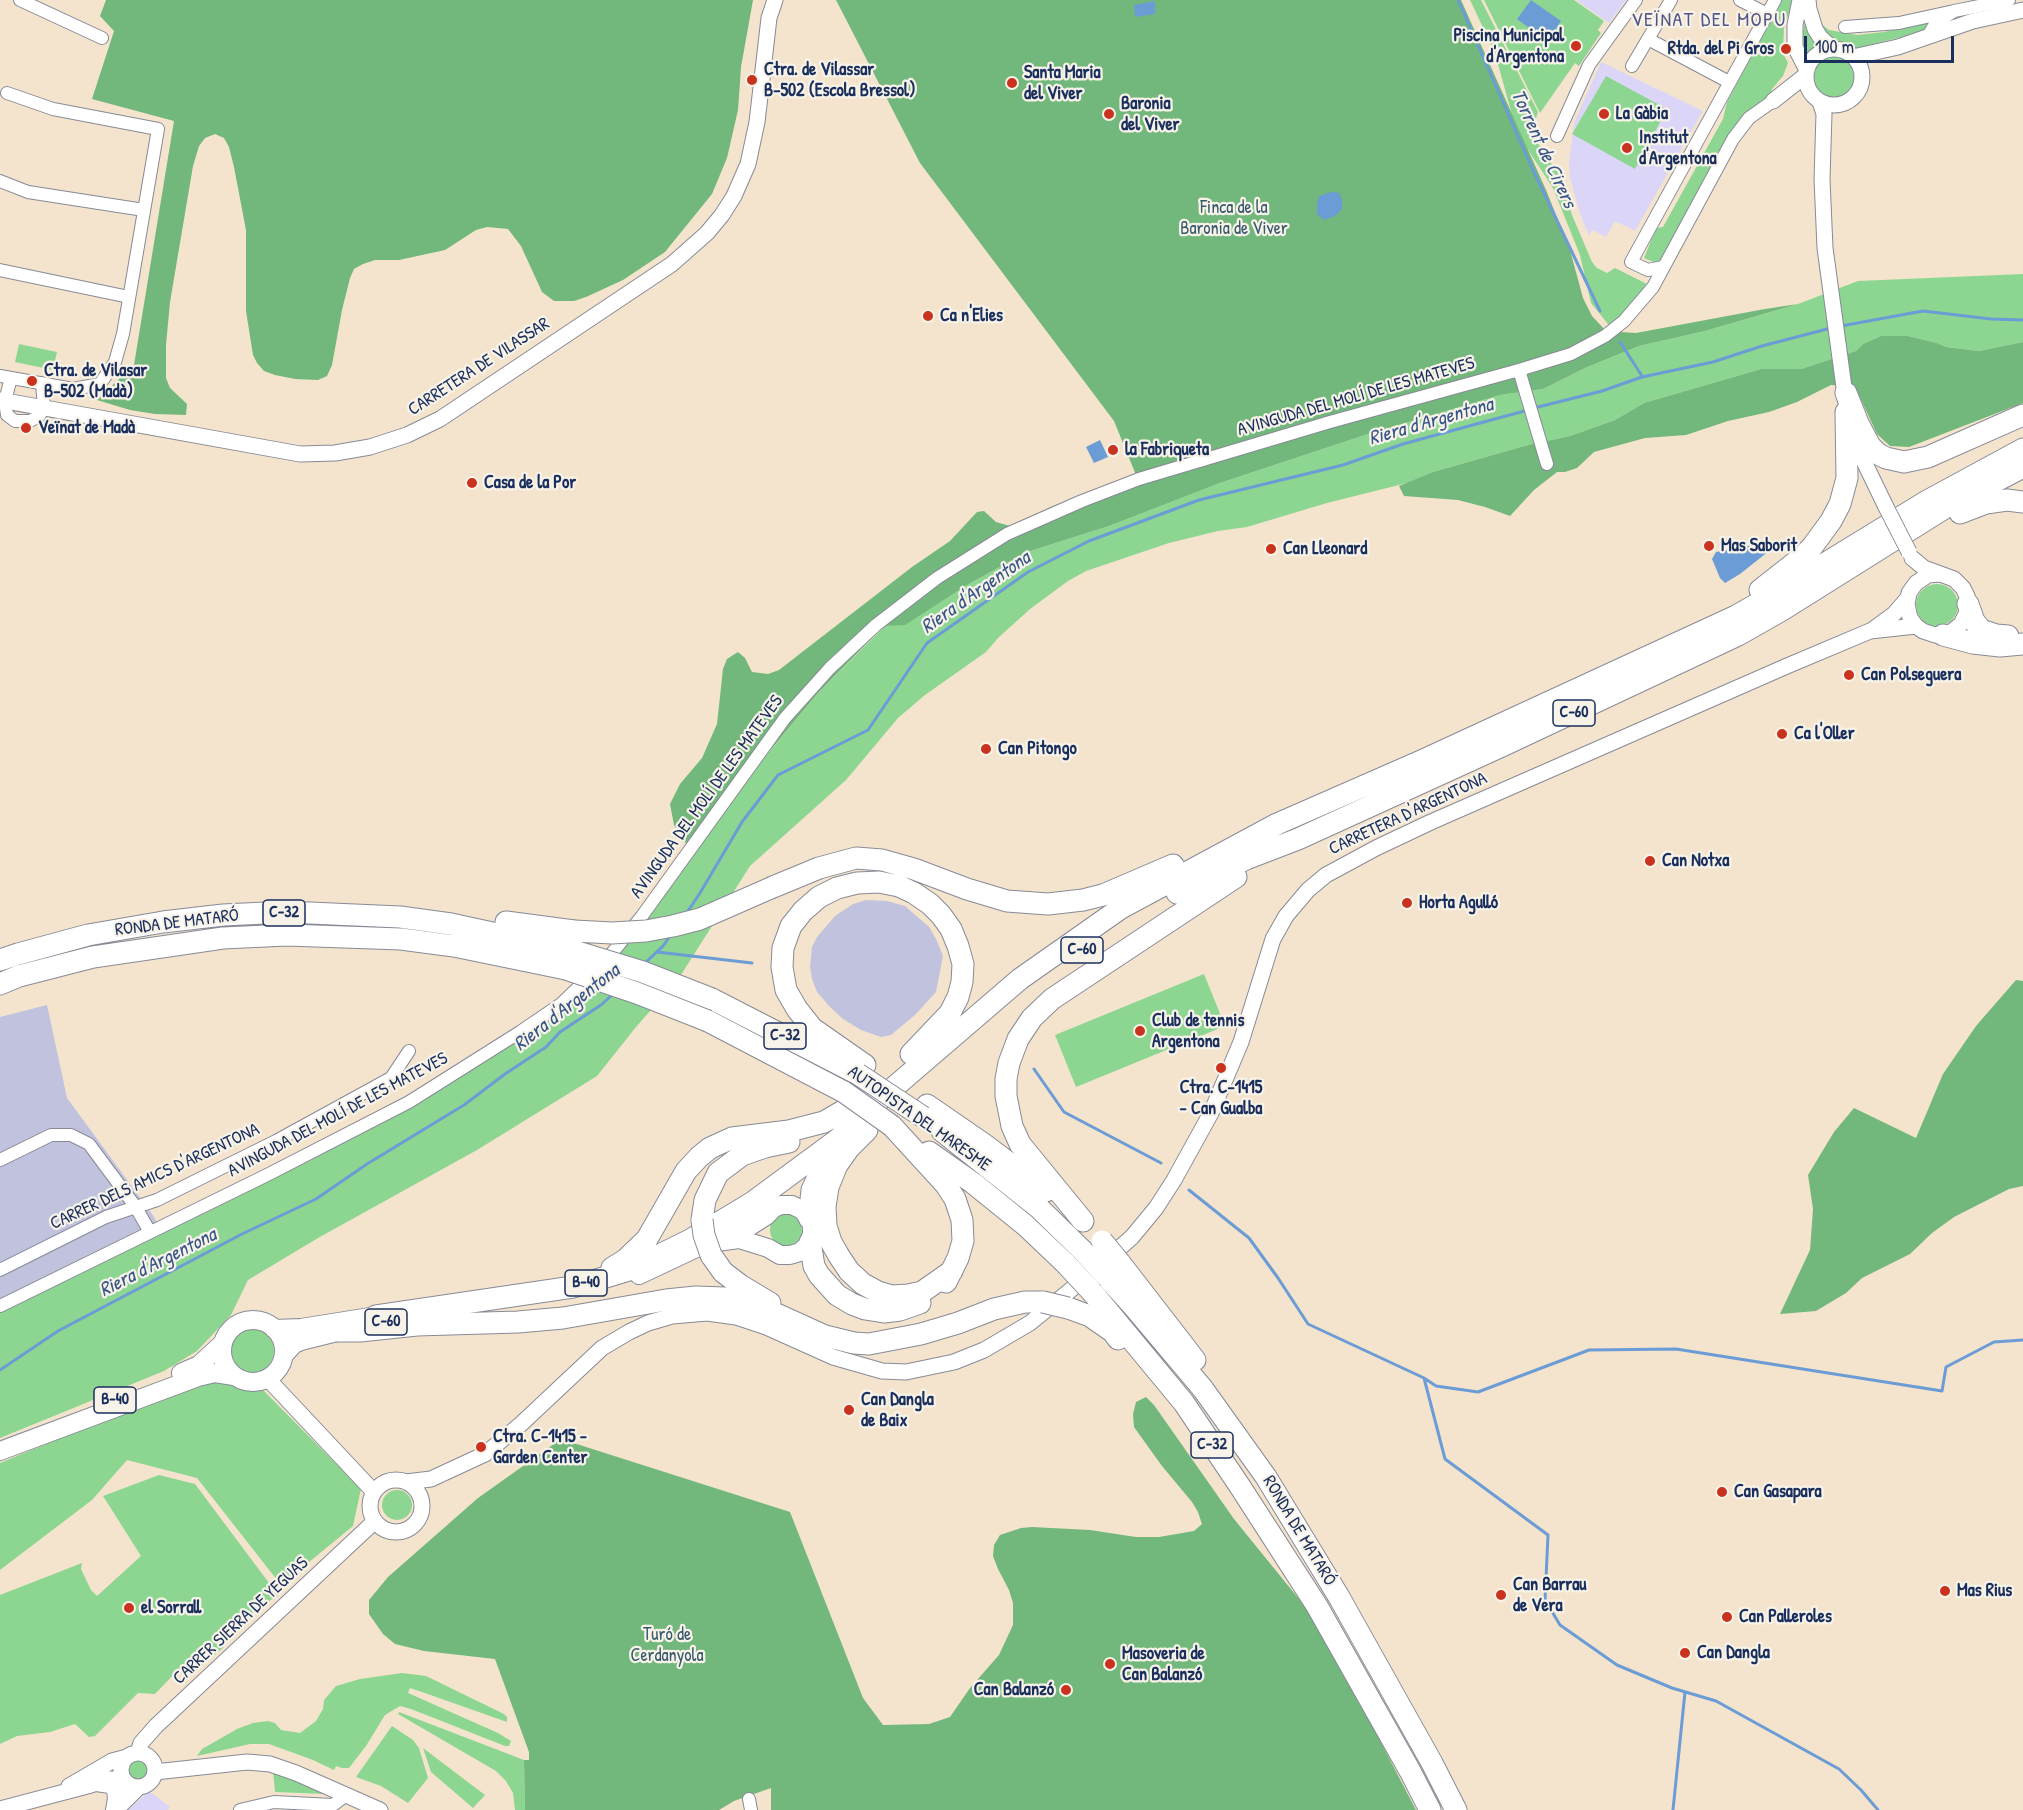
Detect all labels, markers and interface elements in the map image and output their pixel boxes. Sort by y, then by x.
district label: VEÏNAT DEL MOPU [1631,9,1787,33]
scale bar [1807,24,1957,62]
place label: Piscina Municipal d'Argentona [1453,25,1564,68]
text: 100 m [1815,34,1854,59]
place label: Rtda. del Pi Gros [1668,38,1774,60]
marker: Piscina Municipal d'Argentona [1569,39,1583,53]
marker: Rtda. del Pi Gros [1779,42,1793,56]
place label: Ctra. de Vilassar B-502 (Escola Bressol) [764,59,915,101]
place label: Santa Maria del Viver [1024,62,1101,104]
marker: Ctra. de Vilassar B-502 (Escola Bressol) [745,73,759,87]
marker: Santa Maria del Viver [1005,76,1019,90]
water label: Torrent de Cirers [1505,86,1581,212]
place label: Baronia del Viver [1121,93,1180,136]
place label: La Gàbia [1616,103,1668,125]
marker: Baronia del Viver [1102,107,1116,121]
marker: La Gàbia [1597,107,1611,121]
place label: Institut d'Argentona [1639,127,1717,170]
marker: Institut d'Argentona [1620,141,1634,155]
park label: Finca de la Baronia de Viver [1180,197,1288,240]
place label: Ca n'Elies [940,305,1003,327]
marker: Ca n'Elies [921,309,935,323]
street label: CARRETERA DE VILASSAR [404,313,554,421]
street label: AVINGUDA DEL MOLÍ DE LES MATEVES [1235,353,1477,441]
place label: Ctra. de Vilasar B-502 (Madà) [44,360,147,403]
marker: Ctra. de Vilasar B-502 (Madà) [25,374,39,388]
water label: Riera d'Argentona [1366,393,1496,451]
place label: Veïnat de Madà [38,417,135,439]
marker: Veïnat de Madà [19,421,33,435]
place label: la Fabriqueta [1125,439,1209,461]
marker: la Fabriqueta [1106,443,1120,457]
place label: Casa de la Por [484,472,576,494]
marker: Casa de la Por [465,476,479,490]
place label: Mas Saborit [1721,535,1797,557]
place label: Can Lleonard [1283,538,1367,560]
marker: Mas Saborit [1702,539,1716,553]
marker: Can Lleonard [1264,542,1278,556]
water label: Riera d'Argentona [917,546,1035,640]
place label: Can Polseguera [1861,664,1961,686]
marker: Can Polseguera [1842,668,1856,682]
street label: AVINGUDA DEL MOLÍ DE LES MATEVES [626,691,788,903]
road number: C-60 [1553,700,1595,726]
place label: Ca l'Oller [1794,723,1855,745]
marker: Ca l'Oller [1775,727,1789,741]
place label: Can Pitongo [998,738,1077,760]
marker: Can Pitongo [979,742,993,756]
street label: CARRETERA D'ARGENTONA [1326,768,1490,860]
place label: Can Notxa [1662,850,1729,872]
marker: Can Notxa [1643,854,1657,868]
place label: Horta Agulló [1419,892,1498,914]
marker: Horta Agulló [1400,896,1414,910]
road number: C-32 [263,900,305,926]
street label: RONDA DE MATARÓ [114,905,240,941]
road number: C-60 [1061,937,1103,963]
water label: Riera d'Argentona [509,959,625,1057]
place label: Club de tennis Argentona [1152,1010,1244,1052]
road number: C-32 [764,1023,806,1049]
marker: Club de tennis Argentona [1133,1024,1147,1038]
street label: AVINGUDA DEL MOLÍ DE LES MATEVES [224,1048,452,1182]
marker: Ctra. C-1415 - Can Gualba [1214,1061,1228,1075]
street label: AUTOPISTA DEL MARESME [843,1062,995,1176]
place label: Ctra. C-1415 - Can Gualba [1180,1077,1262,1120]
street label: CARRER DELS AMICS D'ARGENTONA [47,1119,263,1235]
water label: Riera d'Argentona [96,1223,220,1303]
road number: B-40 [565,1270,607,1296]
road number: C-60 [365,1309,407,1335]
road number: B-40 [94,1387,136,1413]
place label: Can Dangla de Baix [861,1389,934,1432]
marker: Can Dangla de Baix [842,1403,856,1417]
place label: Ctra. C-1415 - Garden Center [493,1426,588,1468]
road number: C-32 [1191,1432,1233,1458]
marker: Ctra. C-1415 - Garden Center [474,1440,488,1454]
street label: RONDA DE MATARÓ [1258,1472,1340,1590]
place label: Can Gasapara [1734,1481,1822,1503]
marker: Can Gasapara [1715,1485,1729,1499]
street label: CARRER SIERRA DE YEGUAS [169,1553,313,1689]
place label: Can Barrau de Vera [1513,1574,1586,1616]
place label: Mas Rius [1957,1580,2012,1602]
marker: Mas Rius [1938,1584,1952,1598]
marker: Can Barrau de Vera [1494,1588,1508,1602]
place label: el Sorrall [141,1597,201,1619]
marker: el Sorrall [122,1601,136,1615]
place label: Can Palleroles [1739,1606,1832,1628]
marker: Can Palleroles [1720,1610,1734,1624]
park label: Turó de Cerdanyola [631,1624,703,1666]
place label: Can Dangla [1697,1642,1770,1664]
place label: Masoveria de Can Balanzó [1122,1643,1205,1686]
marker: Can Dangla [1678,1646,1692,1660]
marker: Masoveria de Can Balanzó [1103,1657,1117,1671]
place label: Can Balanzó [974,1679,1054,1701]
marker: Can Balanzó [1059,1683,1073,1697]

